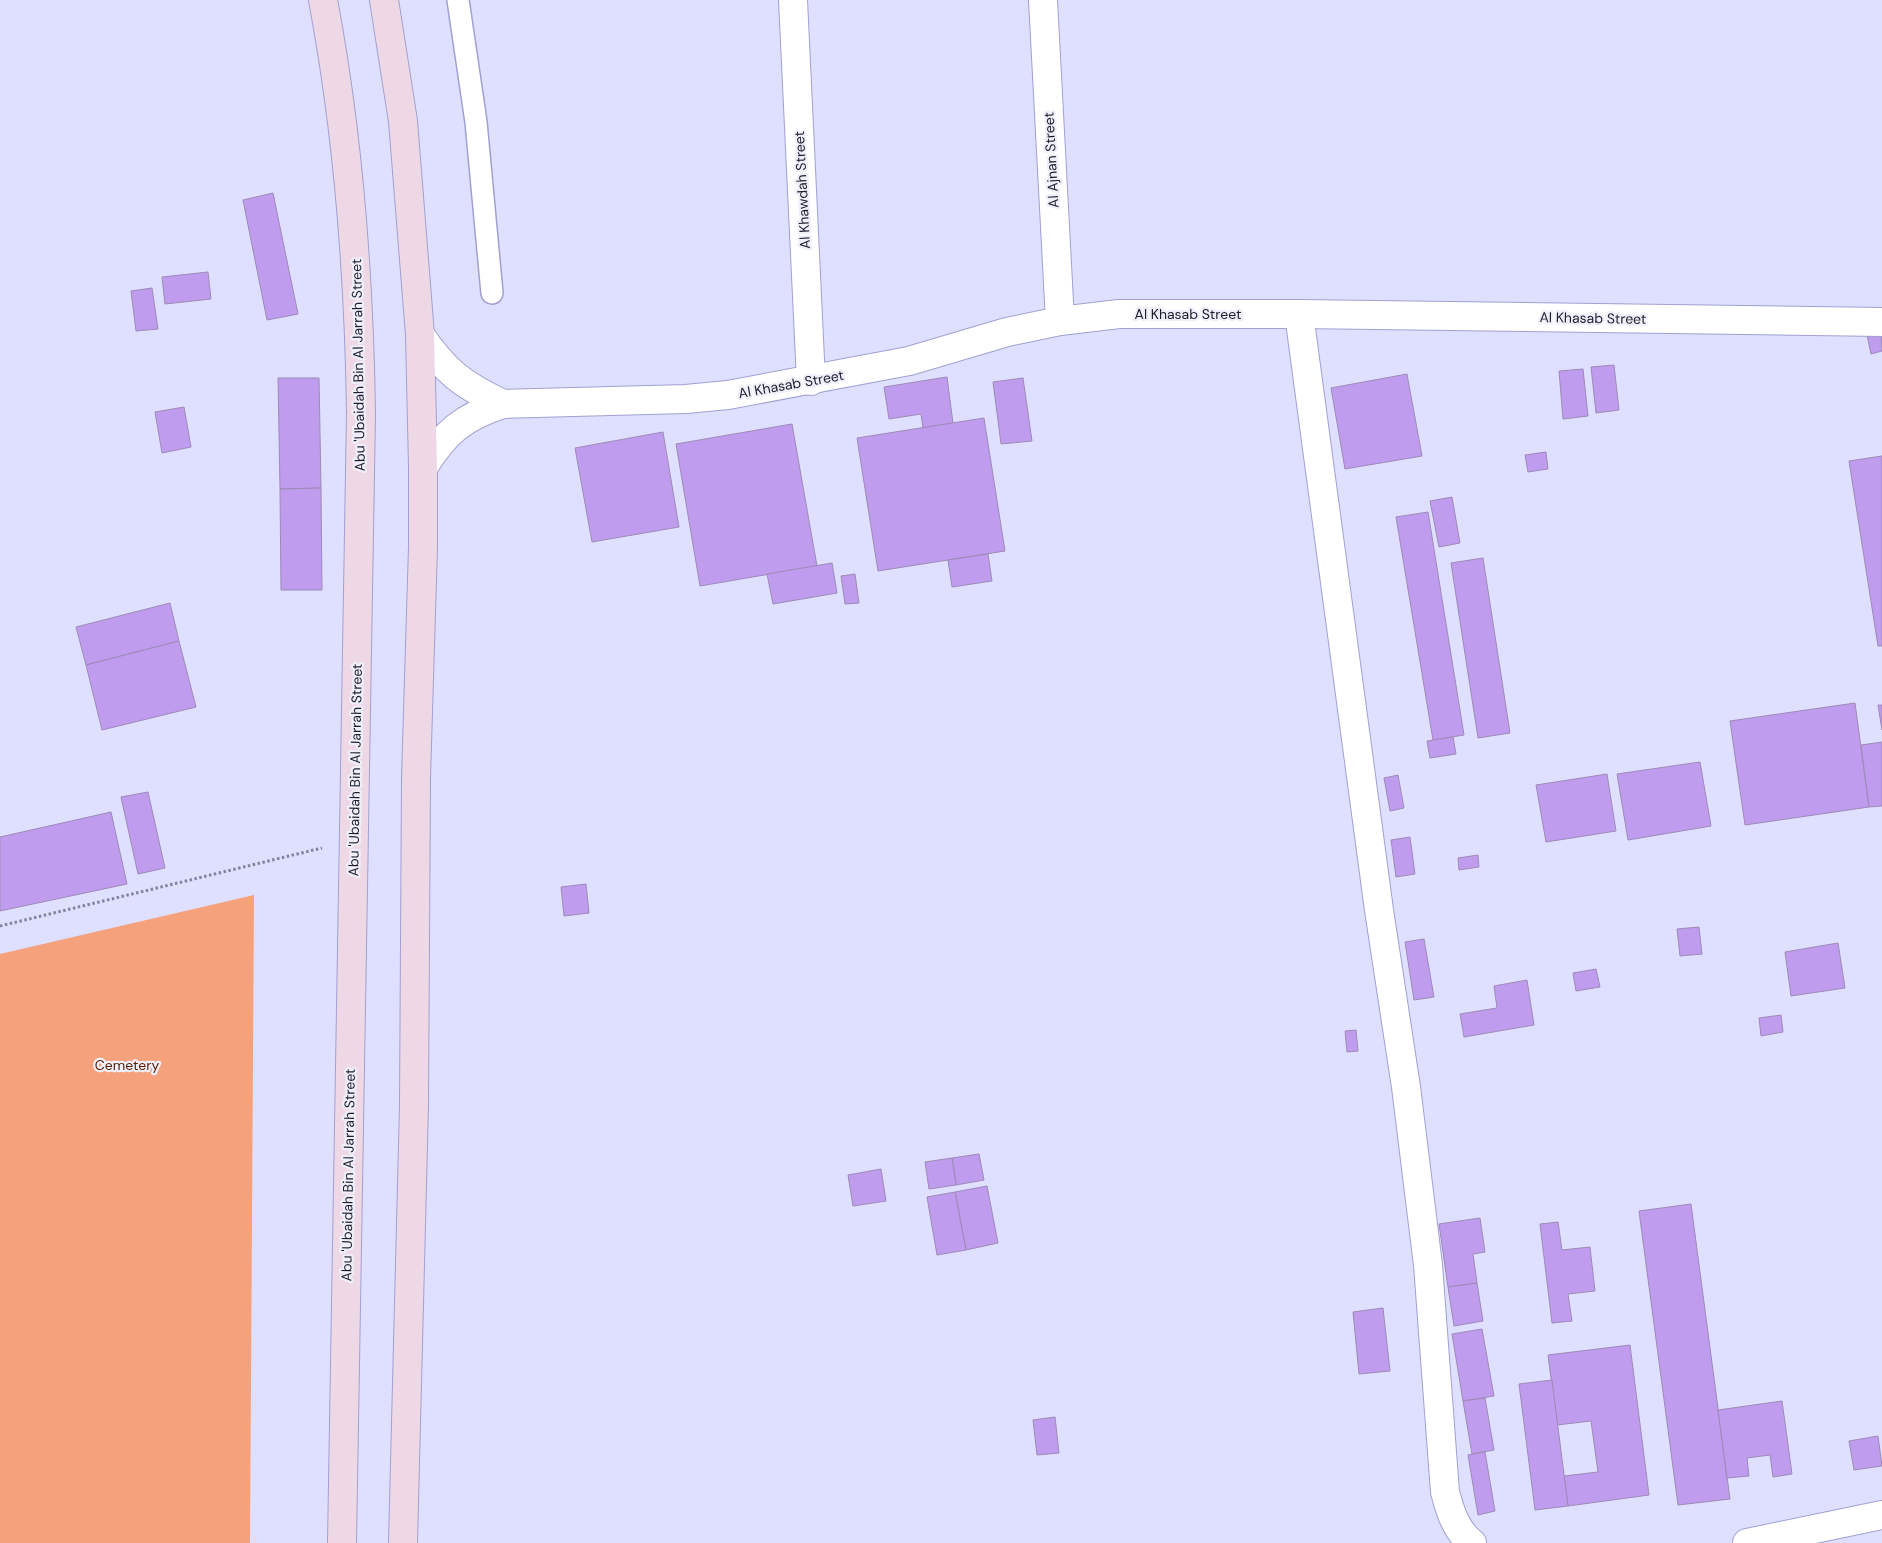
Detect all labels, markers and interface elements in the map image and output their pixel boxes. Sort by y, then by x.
street label: Al Ajnan Street [1040,112,1062,208]
street label: Al Khawdah Street [790,131,814,249]
street label: Abu 'Ubaidah Bin Al Jarrah Street [347,258,369,472]
street label: Al Khasab Street [1135,305,1241,323]
street label: Al Khasab Street [1539,308,1647,328]
street label: Al Khasab Street [737,366,845,402]
street label: Abu 'Ubaidah Bin Al Jarrah Street [344,663,366,877]
park label: Cemetery [95,1056,159,1074]
street label: Abu 'Ubaidah Bin Al Jarrah Street [337,1068,359,1282]

